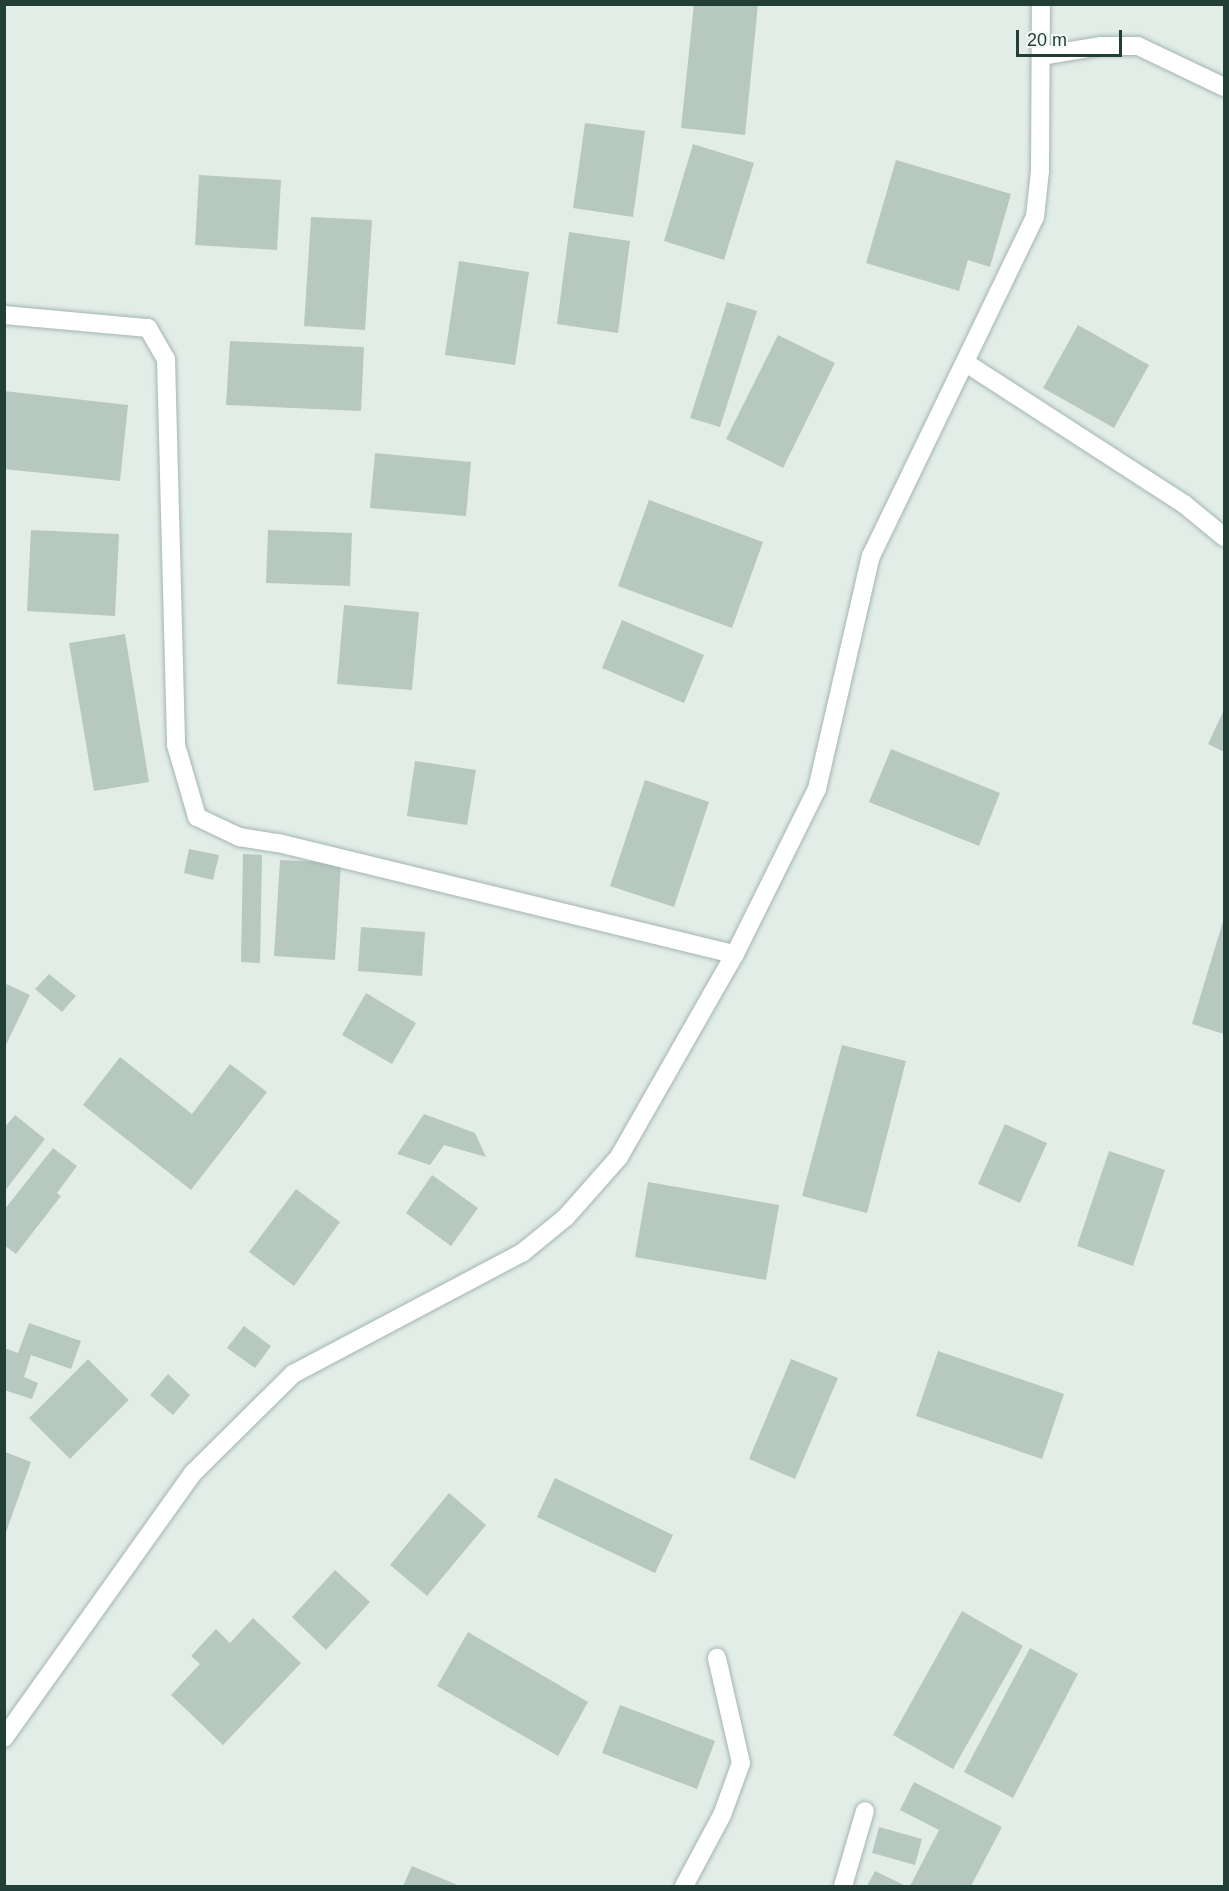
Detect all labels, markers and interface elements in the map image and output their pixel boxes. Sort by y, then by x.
scale bar [1019,18,1126,56]
text: 20 m [1027,30,1067,50]

